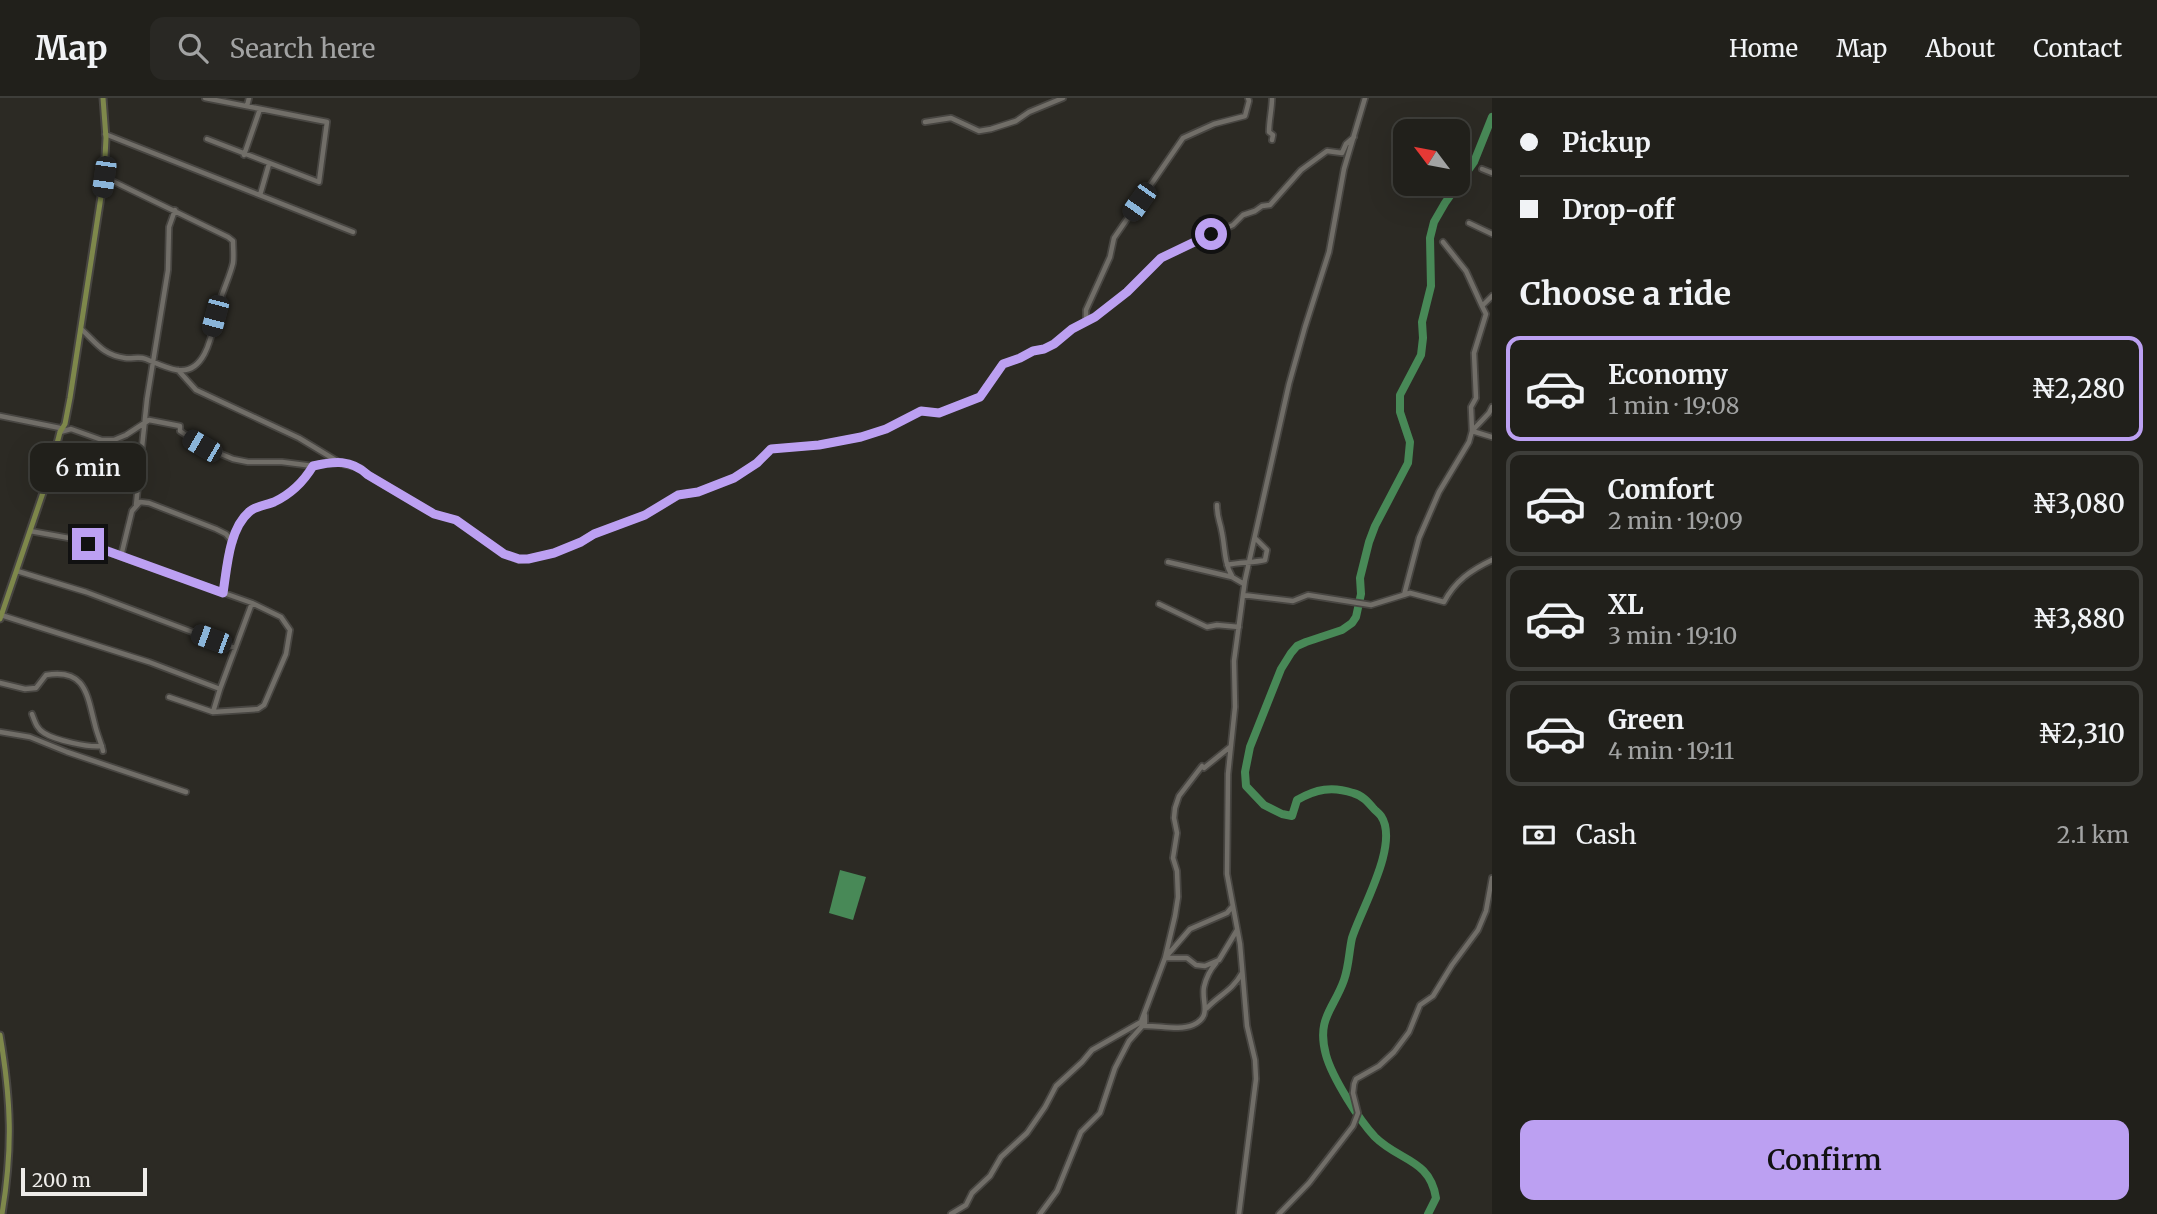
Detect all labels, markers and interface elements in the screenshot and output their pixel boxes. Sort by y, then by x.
search box [150,17,640,80]
text: Map [35,28,108,69]
icon: search [174,29,212,67]
text: Search here [230,32,375,65]
text: Home [1729,33,1798,64]
text: Map [1836,33,1887,64]
text: About [1925,33,1995,64]
text: Contact [2033,33,2122,64]
north arrow [1393,119,1470,196]
map controls [1393,119,1470,196]
text: Pickup [1562,126,1651,159]
car [91,155,118,199]
car [1119,179,1160,225]
text: Drop-off [1562,193,1675,226]
route start [1195,218,1227,250]
text: Choose a ride [1520,274,1731,314]
car [200,293,231,339]
icon: car [1524,357,1587,420]
text: Economy [1608,358,1728,391]
text: ₦2,280 [2031,372,2125,405]
text: 1 min · 19:08 [1608,391,1739,420]
car [179,426,226,466]
callout: 6 min [30,442,146,492]
text: 6 min [55,453,121,482]
icon: car [1524,472,1587,535]
text: Comfort [1608,473,1714,506]
text: ₦3,080 [2032,487,2125,520]
text: 2 min · 19:09 [1608,506,1743,535]
route end [72,528,104,560]
icon: car [1524,587,1587,650]
text: XL [1608,588,1644,621]
text: ₦3,880 [2033,602,2125,635]
text: 3 min · 19:10 [1608,621,1737,650]
car [188,622,235,656]
icon: car [1524,702,1587,765]
text: Green [1608,703,1684,736]
text: ₦2,310 [2038,717,2125,750]
text: 4 min · 19:11 [1608,736,1734,765]
icon: cash [1520,816,1558,854]
text: Cash [1576,818,1637,851]
text: 2.1 km [2057,820,2129,849]
button: Confirm [1520,1120,2129,1200]
scale bar [21,1165,147,1197]
text: 200 m [32,1168,91,1192]

